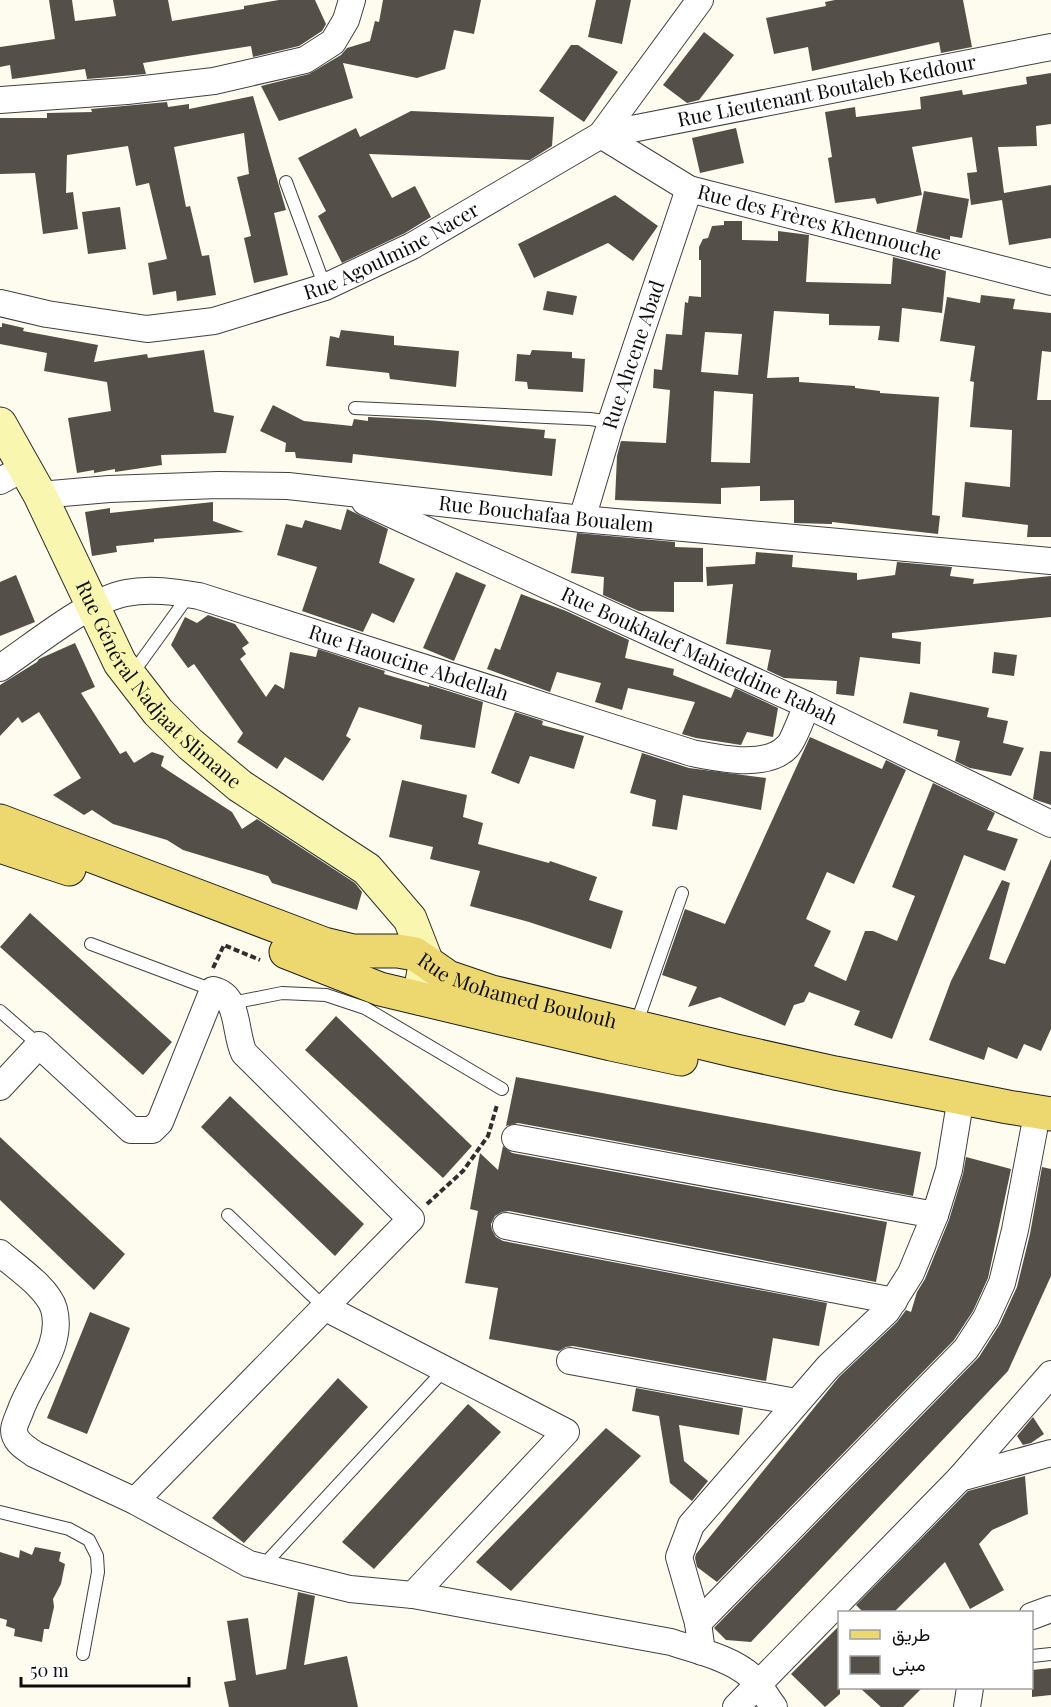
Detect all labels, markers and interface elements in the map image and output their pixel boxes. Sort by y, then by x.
street label: Rue Lieutenant Boutaleb Keddour [675,47,978,132]
street label: Rue des Frères Khennouche [695,177,945,265]
street label: Rue Agoulmine Nacer [300,195,483,305]
street label: Rue Ahcene Abad [595,276,670,432]
street label: Rue Bouchafaa Boualem [437,488,655,537]
street label: Rue Général Nadjaat Slimane [71,576,248,794]
street label: Rue Boukhalef Mahieddine Rabah [557,579,843,730]
street label: Rue Haoucine Abdellah [306,617,513,706]
street label: Rue Mohamed Boulouh [413,945,620,1034]
legend [838,1611,1033,1689]
text: طريق [892,1622,930,1646]
scale bar [21,1650,189,1688]
text: مبنى [892,1652,926,1676]
text: 50 m [30,1658,69,1682]

